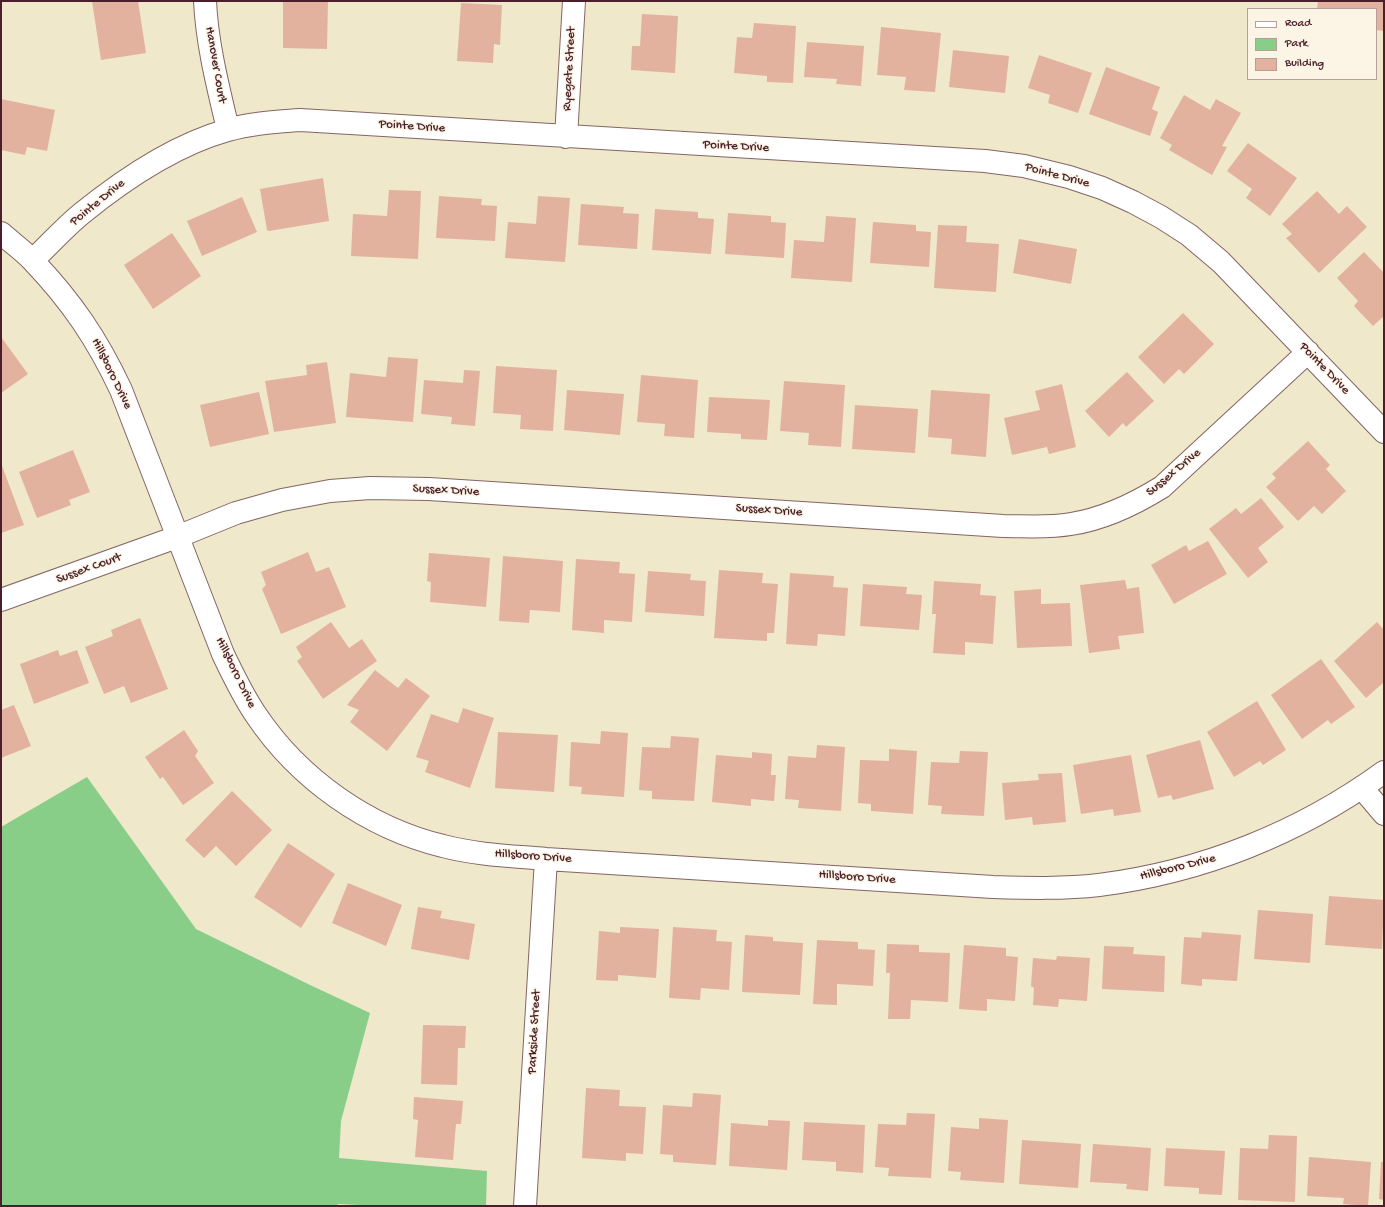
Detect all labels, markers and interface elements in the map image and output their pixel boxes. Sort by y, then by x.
legend [1247,8,1377,80]
text: Road [1285,17,1311,31]
street label: Hanover Court [201,25,229,105]
street label: Ryegate Street [560,27,580,111]
text: Park [1285,37,1308,51]
text: Building [1285,57,1324,71]
street label: Pointe Drive [378,117,446,137]
street label: Pointe Drive [702,137,770,157]
street label: Pointe Drive [1023,160,1091,192]
street label: Pointe Drive [67,176,129,230]
street label: Hillsboro Drive [87,336,135,412]
street label: Pointe Drive [1295,340,1353,398]
street label: Sussex Drive [1143,446,1205,500]
street label: Sussex Drive [412,481,480,501]
street label: Sussex Drive [735,501,803,521]
street label: Sussex Court [54,550,124,588]
street label: Hillsboro Drive [211,635,259,711]
street label: Hillsboro Drive [494,847,572,867]
street label: Hillsboro Drive [1139,851,1217,885]
street label: Hillsboro Drive [818,868,896,888]
street label: Parkside Street [525,989,545,1075]

